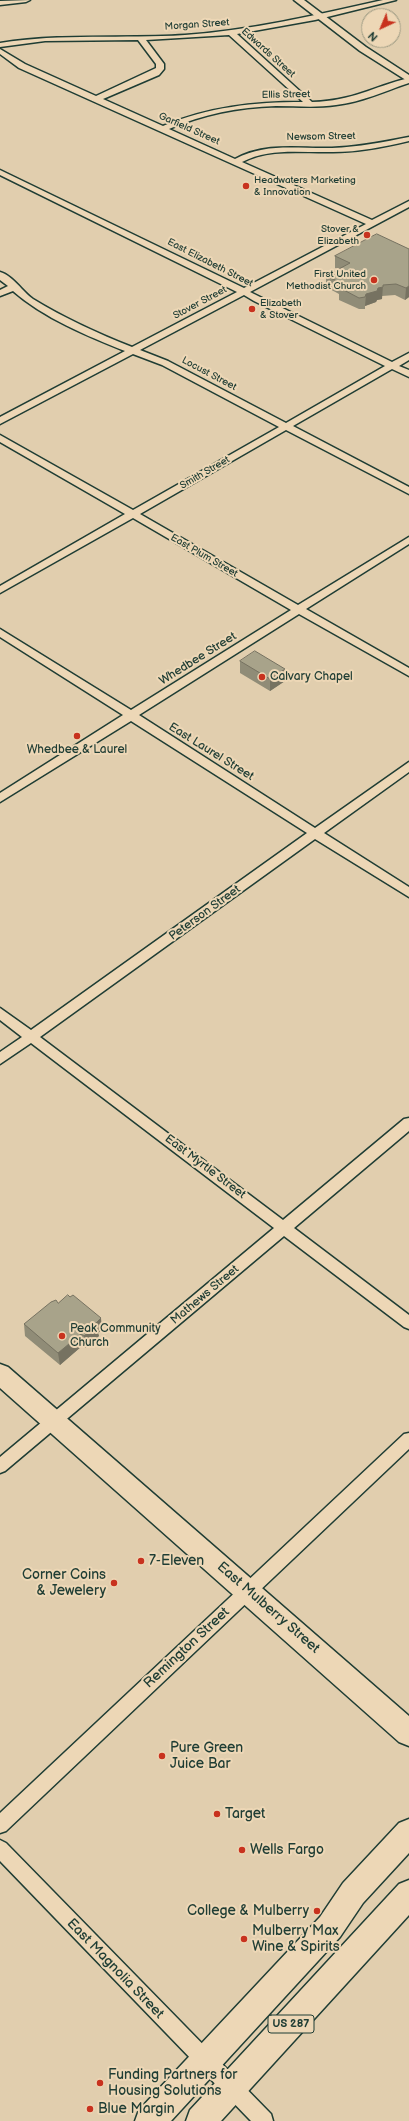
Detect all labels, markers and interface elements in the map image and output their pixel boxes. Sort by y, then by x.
north arrow [361,8,401,48]
street label: Morgan Street [164,17,230,33]
street label: Edwards Street [239,26,297,80]
text: N [366,29,381,44]
street label: Ellis Street [262,89,310,101]
street label: Garfield Street [157,110,221,148]
street label: Newsom Street [286,130,356,144]
place label: Headwaters Marketing & Innovation [254,174,356,198]
marker: Headwaters Marketing & Innovation [241,181,251,191]
place label: Stover & Elizabeth [317,223,359,246]
marker: Stover & Elizabeth [362,230,372,240]
street label: East Elizabeth Street [165,236,255,290]
place label: First United Methodist Church [286,268,366,292]
marker: First United Methodist Church [369,275,379,285]
street label: Stover Street [171,284,229,322]
place label: Elizabeth & Stover [260,297,302,320]
marker: Elizabeth & Stover [247,304,257,314]
street label: Locust Street [180,355,238,393]
street label: Smith Street [178,454,232,492]
street label: East Plum Street [168,532,240,580]
street label: Whedbee Street [157,629,239,689]
place label: Calvary Chapel [270,670,353,684]
marker: Calvary Chapel [257,672,267,682]
street label: East Laurel Street [166,720,256,784]
marker: Whedbee & Laurel [72,731,82,741]
place label: Whedbee & Laurel [27,743,127,757]
street label: Peterson Street [167,882,243,944]
street label: East Myrtle Street [162,1132,248,1202]
street label: Mathews Street [168,1262,242,1328]
place label: Peak Community Church [70,1322,161,1350]
marker: Peak Community Church [57,1331,67,1341]
place label: 7-Eleven [149,1553,204,1569]
marker: 7-Eleven [136,1556,146,1566]
street label: East Mulberry Street [213,1559,323,1657]
place label: Corner Coins & Jewelery [22,1567,106,1600]
marker: Corner Coins & Jewelery [109,1578,119,1588]
street label: Remington Street [141,1604,233,1692]
place label: Pure Green Juice Bar [170,1740,243,1772]
marker: Pure Green Juice Bar [157,1751,167,1761]
place label: Target [225,1806,265,1822]
marker: Target [212,1809,222,1819]
place label: Wells Fargo [250,1842,324,1858]
marker: Wells Fargo [237,1845,247,1855]
place label: College & Mulberry [187,1903,309,1919]
marker: College & Mulberry [312,1906,322,1916]
street label: East Magnolia Street [63,1915,167,2023]
place label: Mulberry Max Wine & Spirits [252,1923,340,1956]
marker: Mulberry Max Wine & Spirits [239,1934,249,1944]
road number: US 287 [268,2015,314,2033]
place label: Funding Partners for Housing Solutions [108,2067,237,2100]
marker: Funding Partners for Housing Solutions [95,2078,105,2088]
place label: Blue Margin [98,2101,175,2117]
marker: Blue Margin [85,2104,95,2114]

